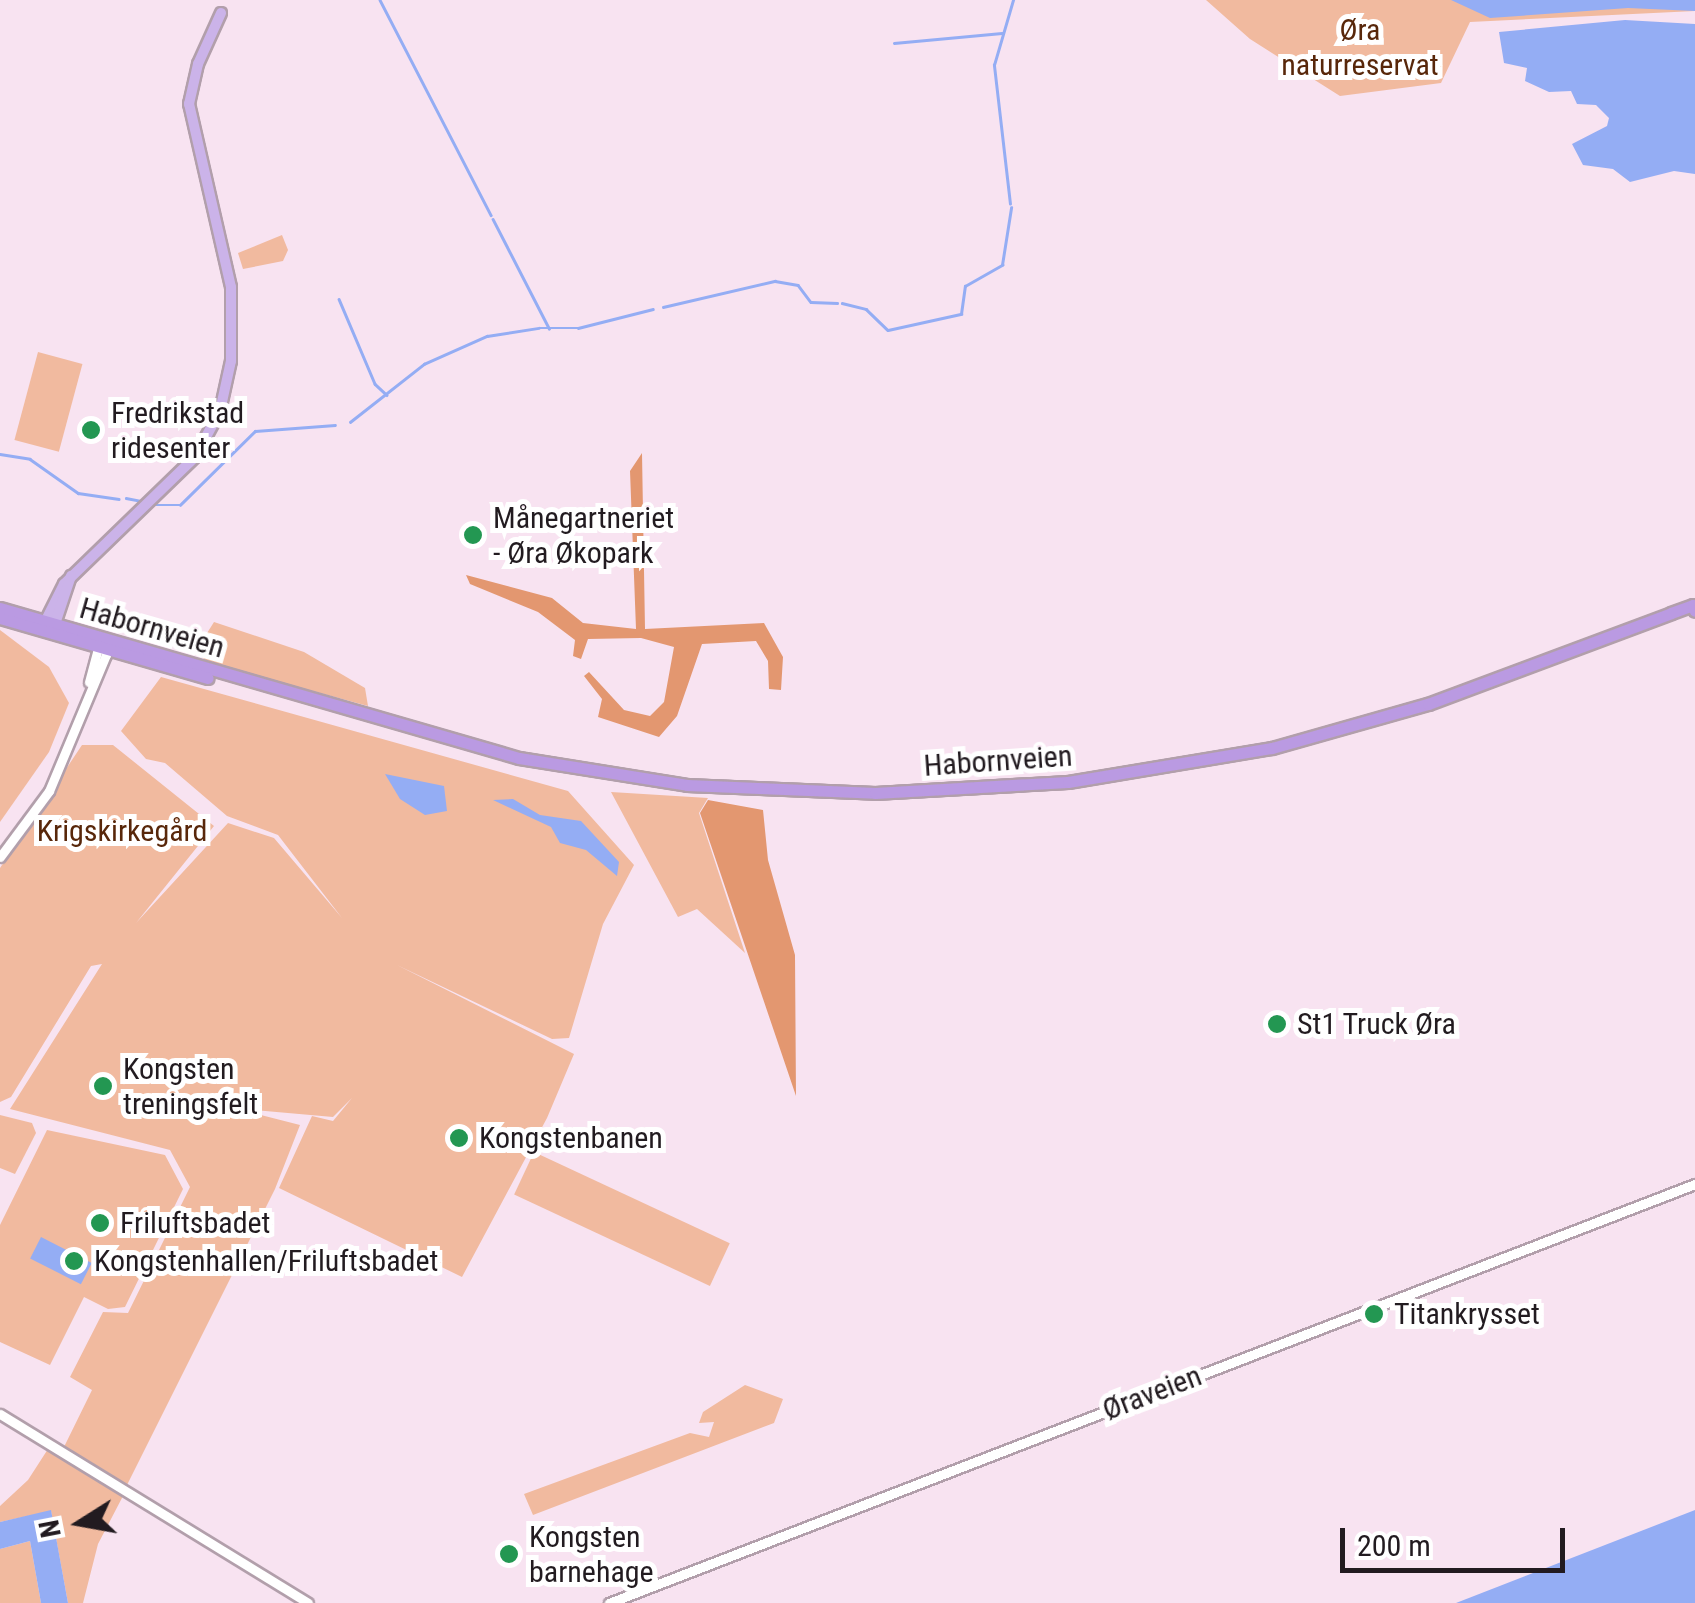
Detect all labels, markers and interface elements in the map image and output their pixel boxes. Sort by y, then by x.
park label: Øra naturreservat [1281,12,1439,82]
place label: Fredrikstad ridesenter [111,395,244,466]
marker: Fredrikstad ridesenter [80,419,102,441]
place label: Månegartneriet - Øra Økopark [493,500,674,570]
marker: Månegartneriet - Øra Økopark [462,524,484,546]
street label: Habornveien [76,590,228,666]
street label: Habornveien [923,738,1073,784]
park label: Krigskirkegård [37,813,207,849]
place label: St1 Truck Øra [1297,1006,1457,1042]
marker: St1 Truck Øra [1266,1013,1288,1035]
place label: Kongsten treningsfelt [123,1051,258,1122]
marker: Kongsten treningsfelt [92,1075,114,1097]
place label: Kongstenbanen [479,1120,663,1156]
marker: Kongstenbanen [448,1127,470,1149]
place label: Friluftsbadet [120,1205,270,1241]
marker: Friluftsbadet [89,1212,111,1234]
place label: Kongstenhallen/Friluftsbadet [94,1243,438,1279]
marker: Kongstenhallen/Friluftsbadet [63,1250,85,1272]
place label: Titankrysset [1394,1296,1540,1332]
marker: Titankrysset [1363,1303,1385,1325]
street label: Øraveien [1098,1358,1206,1428]
north arrow [30,1473,130,1573]
scale bar [1345,1508,1570,1570]
text: N [32,1517,68,1540]
place label: Kongsten barnehage [529,1519,654,1590]
text: 200 m [1357,1528,1431,1563]
marker: Kongsten barnehage [498,1543,520,1565]

